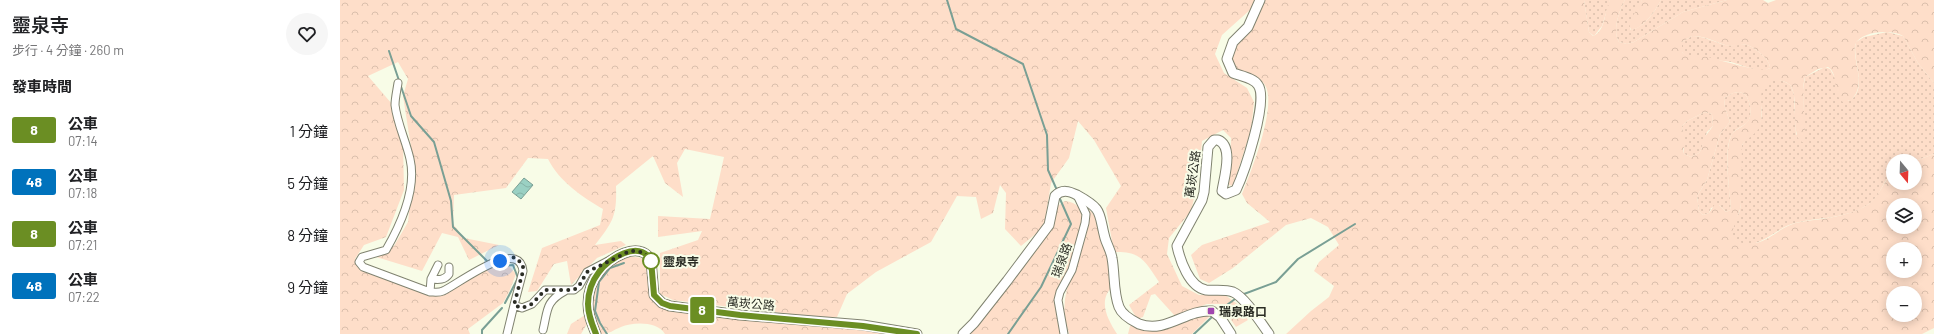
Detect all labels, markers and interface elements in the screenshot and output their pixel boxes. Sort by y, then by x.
text: 靈泉寺 [12,13,69,36]
button: heart [286,13,328,55]
text: 步行 · 4 分鐘 · 260 m [12,42,124,58]
text: 發車時間 [12,77,72,95]
text: 公車 [68,114,98,132]
text: 8 [30,121,38,138]
text: 1 分鐘 [290,122,328,140]
text: 07:14 [68,133,98,149]
street label: 萬崁公路 [1182,149,1202,199]
north arrow [1886,154,1922,190]
map controls [1886,154,1922,322]
text: 公車 [68,166,98,184]
text: 48 [26,173,42,190]
text: 5 分鐘 [287,174,328,192]
text: 07:18 [68,185,97,201]
button: layers [1886,198,1922,234]
text: 公車 [68,218,98,236]
text: 8 [30,225,38,242]
text: 8 分鐘 [287,226,328,244]
text: 07:21 [68,237,97,253]
street label: 瑞泉路 [1048,241,1074,279]
button: + [1886,242,1922,278]
your location [490,251,510,271]
marker: 靈泉寺 [642,252,660,270]
place label: 靈泉寺 [663,254,699,268]
text: 公車 [68,270,98,288]
text: 48 [26,277,42,294]
text: 9 分鐘 [287,278,328,296]
button: − [1886,286,1922,322]
text: 07:22 [68,289,100,305]
street label: 萬崁公路 [726,294,776,312]
line badge: 8 [689,297,715,323]
text: 8 [698,301,706,318]
place label: 瑞泉路口 [1219,304,1267,318]
marker: 瑞泉路口 [1206,306,1216,316]

